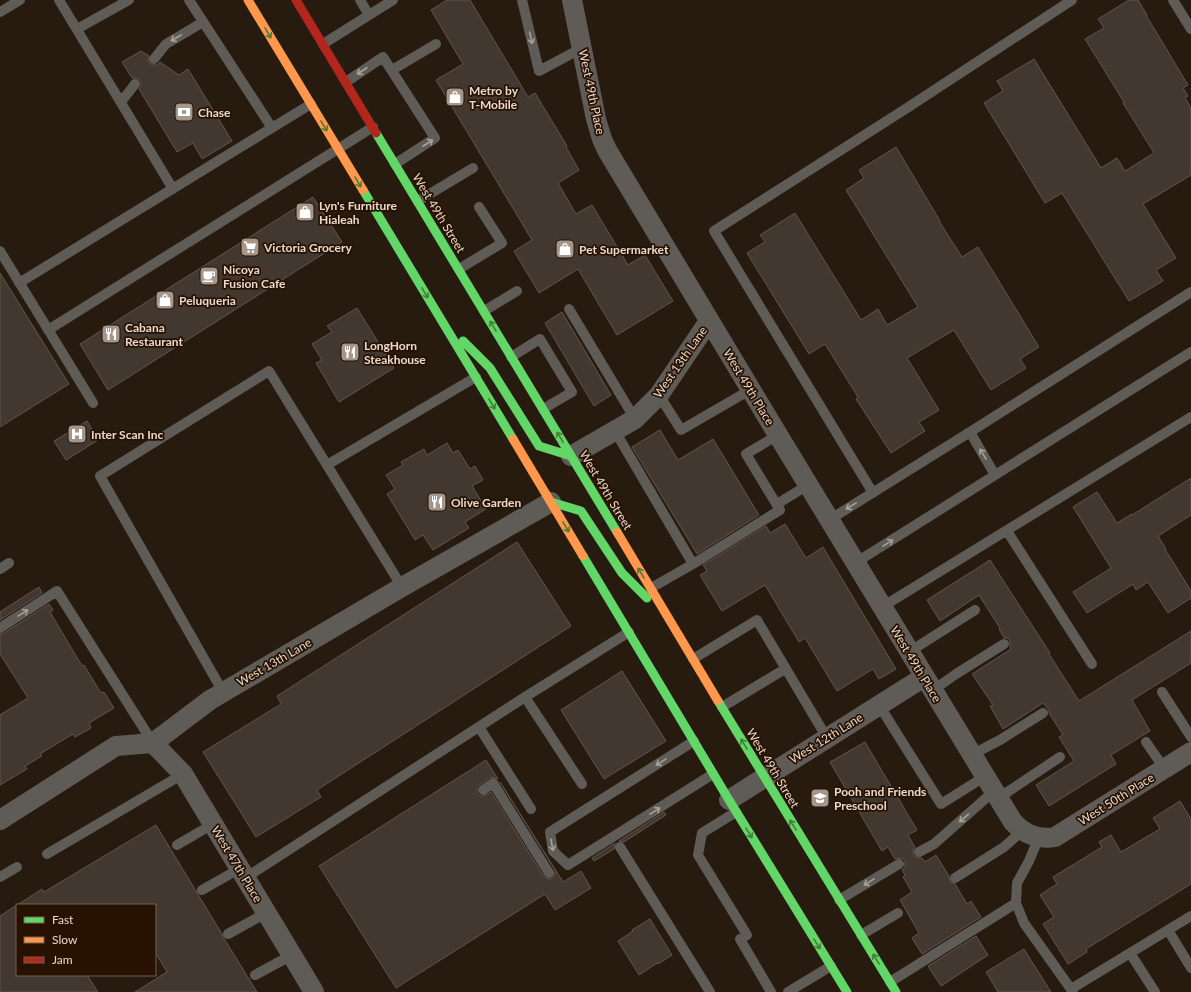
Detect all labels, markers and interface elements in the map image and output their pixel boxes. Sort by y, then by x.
one-way arrow [264,27,272,39]
one-way arrow [528,31,536,44]
one-way arrow [170,34,182,42]
street label: West 49th Place [576,48,608,136]
one-way arrow [356,67,368,75]
place label: Metro by T-Mobile [469,83,519,112]
shop icon: Metro by T-Mobile [444,86,466,108]
bank icon: Chase [173,101,195,123]
place label: Chase [198,105,231,120]
one-way arrow [320,120,328,131]
one-way arrow [422,138,433,147]
street label: West 49th Street [409,170,469,256]
one-way arrow [354,176,362,188]
place label: Lyn's Furniture Hialeah [319,198,398,227]
shop icon: Lyn's Furniture Hialeah [294,201,316,223]
supermarket icon: Victoria Grocery [239,236,261,258]
shop icon: Pet Supermarket [554,238,576,260]
place label: Victoria Grocery [263,240,352,255]
place label: Pet Supermarket [579,242,669,257]
place label: Nicoya Fusion Cafe [223,262,286,291]
cafe icon: Nicoya Fusion Cafe [198,265,220,287]
one-way arrow [421,287,429,299]
shop icon: Peluqueria [154,289,176,311]
place label: Peluqueria [179,293,236,308]
place label: Cabana Restaurant [125,320,183,349]
one-way arrow [488,320,496,332]
restaurant icon: Cabana Restaurant [100,323,122,345]
street label: West 13th Lane [650,323,710,401]
place label: LongHorn Steakhouse [364,338,426,367]
restaurant icon: LongHorn Steakhouse [339,341,361,363]
street label: West 49th Place [720,346,778,428]
one-way arrow [488,398,496,409]
hospital icon: Inter Scan Inc [66,423,88,445]
place label: Inter Scan Inc [91,427,163,442]
one-way arrow [555,431,563,443]
street label: West 49th Street [576,447,636,533]
one-way arrow [978,448,986,460]
restaurant icon: Olive Garden [426,491,448,513]
place label: Olive Garden [451,495,521,510]
one-way arrow [846,502,857,510]
one-way arrow [563,521,571,533]
one-way arrow [882,538,894,546]
one-way arrow [637,567,645,579]
one-way arrow [17,609,28,617]
street label: West 49th Place [887,623,945,705]
street label: West 13th Lane [234,635,314,689]
street label: West 12th Lane [786,709,866,767]
street label: West 49th Street [743,725,803,811]
one-way arrow [740,738,748,750]
one-way arrow [656,758,667,766]
street label: West 50th Place [1075,770,1157,828]
place label: Pooh and Friends Preschool [834,784,926,813]
school or university icon: Pooh and Friends Preschool [809,787,831,809]
one-way arrow [649,806,661,814]
one-way arrow [959,813,969,822]
one-way arrow [789,819,797,831]
street label: West 47th Place [208,823,266,905]
one-way arrow [746,827,754,839]
one-way arrow [549,838,557,851]
one-way arrow [864,878,875,886]
legend [16,904,156,976]
text: Fast [52,912,74,927]
text: Slow [52,932,78,947]
one-way arrow [814,938,822,950]
text: Jam [52,952,73,967]
one-way arrow [872,954,880,965]

